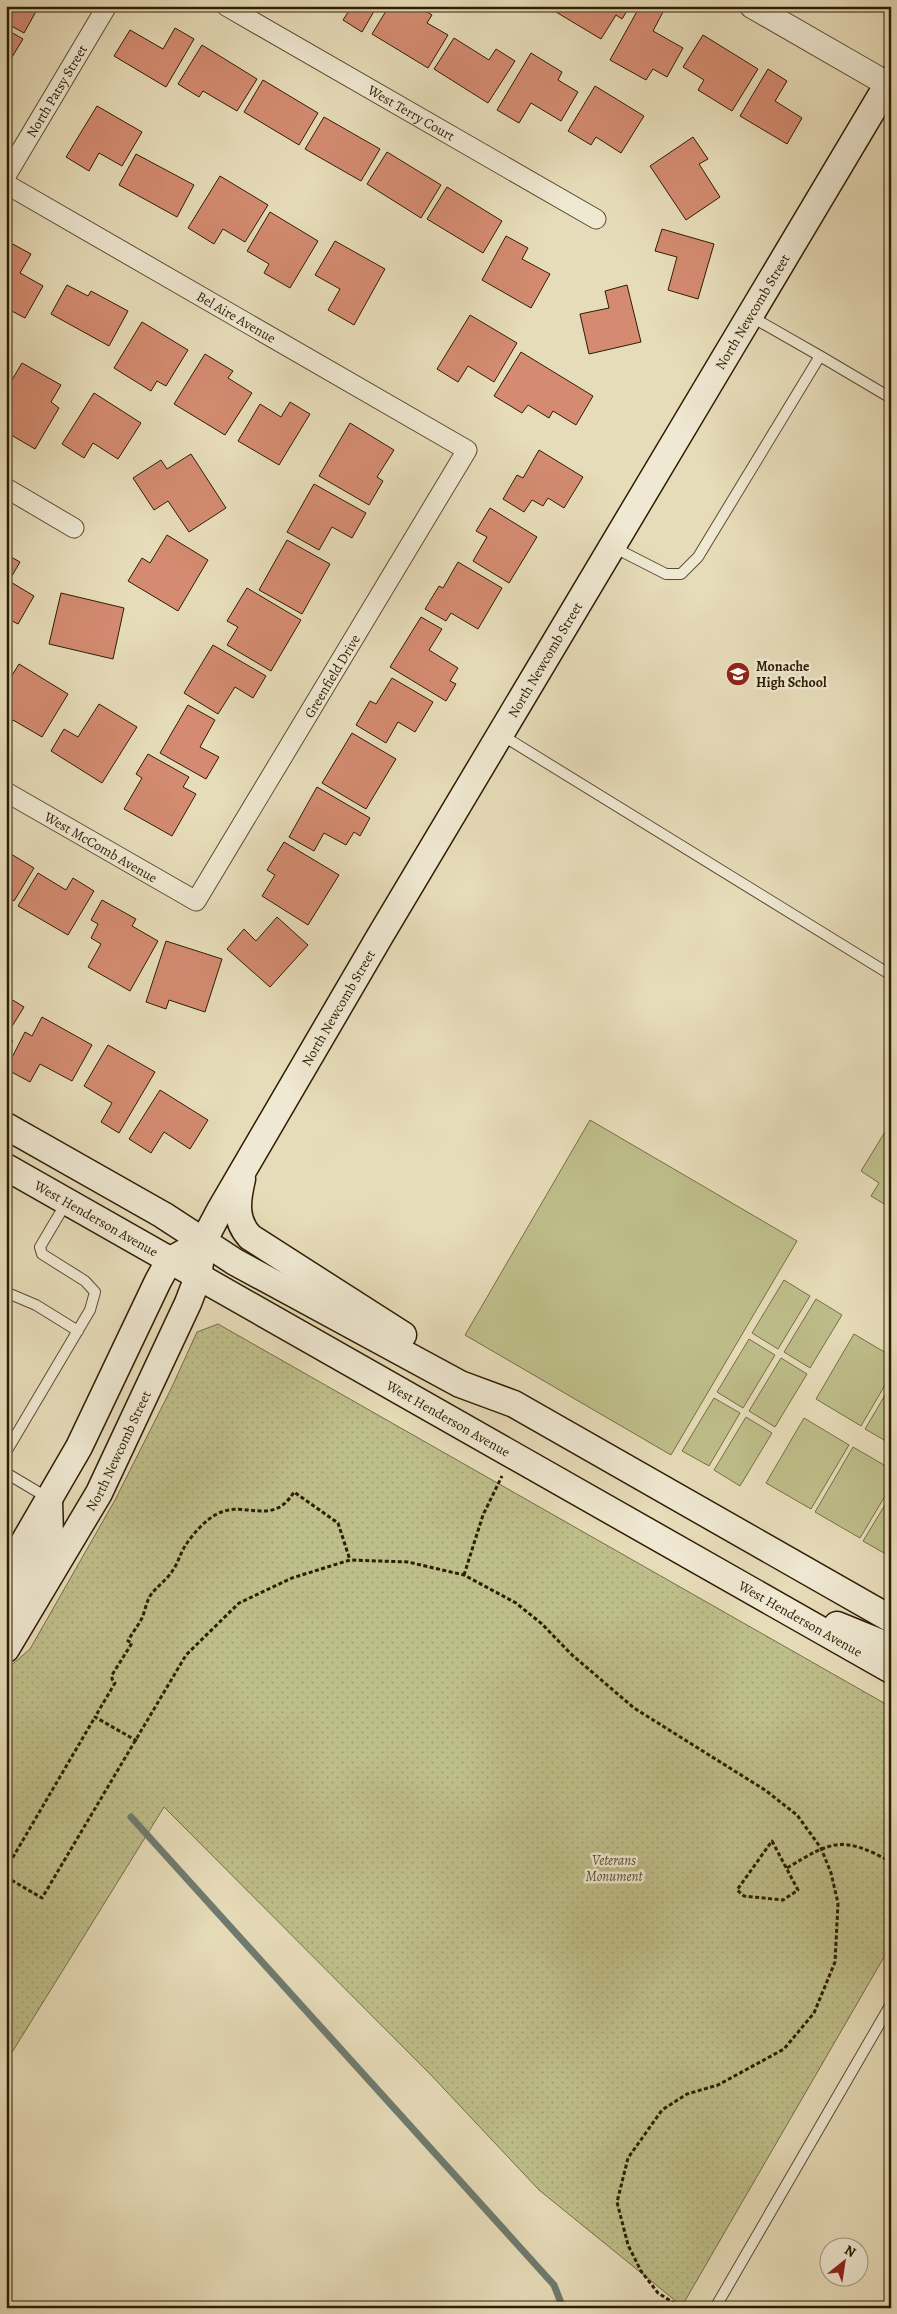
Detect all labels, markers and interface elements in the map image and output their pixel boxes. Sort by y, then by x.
street label: North Patsy Street [22,41,92,141]
street label: West Terry Court [363,80,459,146]
street label: North Newcomb Street [711,250,795,373]
street label: Bel Aire Avenue [193,287,279,348]
street label: North Newcomb Street [503,598,587,721]
street label: Greenfield Drive [300,631,365,721]
place label: Monache High School [756,657,827,692]
school or university icon: Monache High School [725,661,751,687]
street label: West McComb Avenue [40,807,161,888]
street label: North Newcomb Street [297,946,380,1070]
street label: West Henderson Avenue [30,1176,162,1262]
street label: West Henderson Avenue [382,1376,514,1462]
street label: North Newcomb Street [81,1387,156,1515]
street label: West Henderson Avenue [734,1576,866,1662]
park label: Veterans Monument [586,1851,643,1886]
north arrow [820,2236,870,2286]
text: N [841,2240,859,2262]

